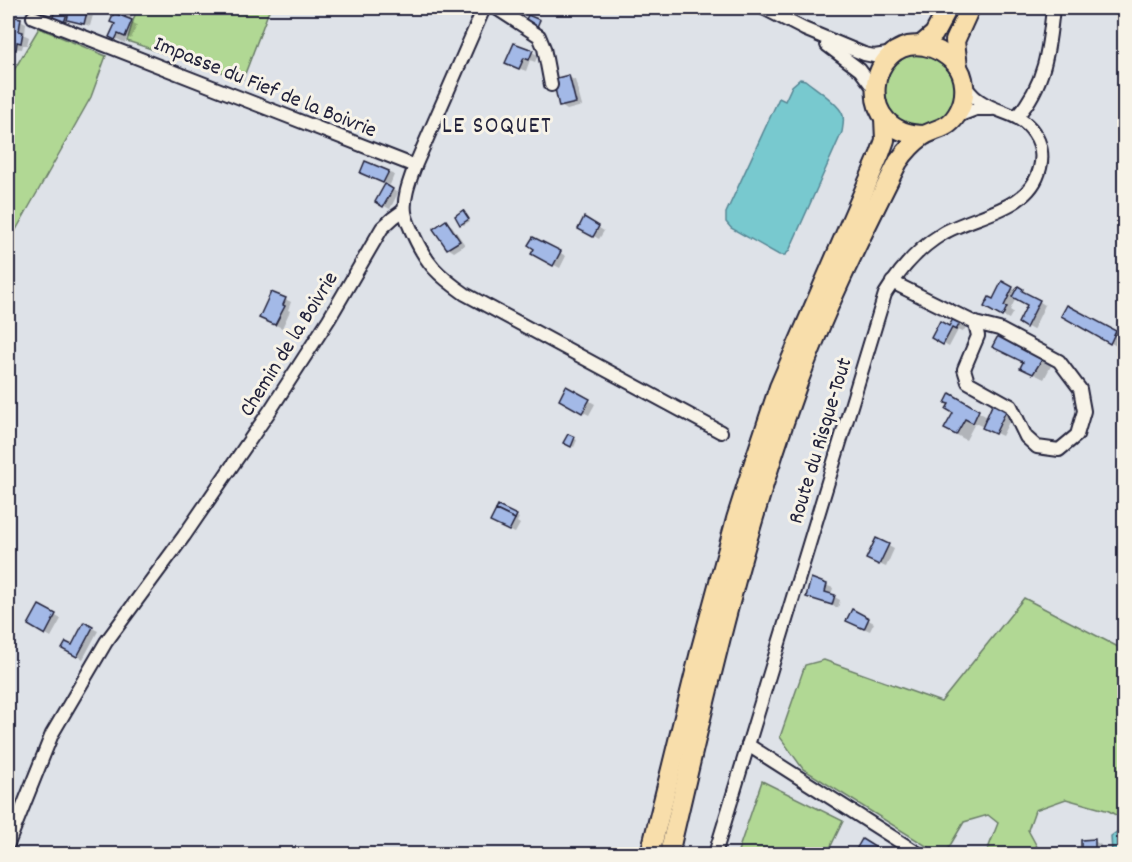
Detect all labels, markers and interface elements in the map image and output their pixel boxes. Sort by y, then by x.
street label: Impasse du Fief de la Boivrie [149,29,381,147]
district label: LE SOQUET [442,110,552,144]
street label: Chemin de la Boivrie [233,266,347,423]
street label: Route du Risque-Tout [781,354,861,528]

